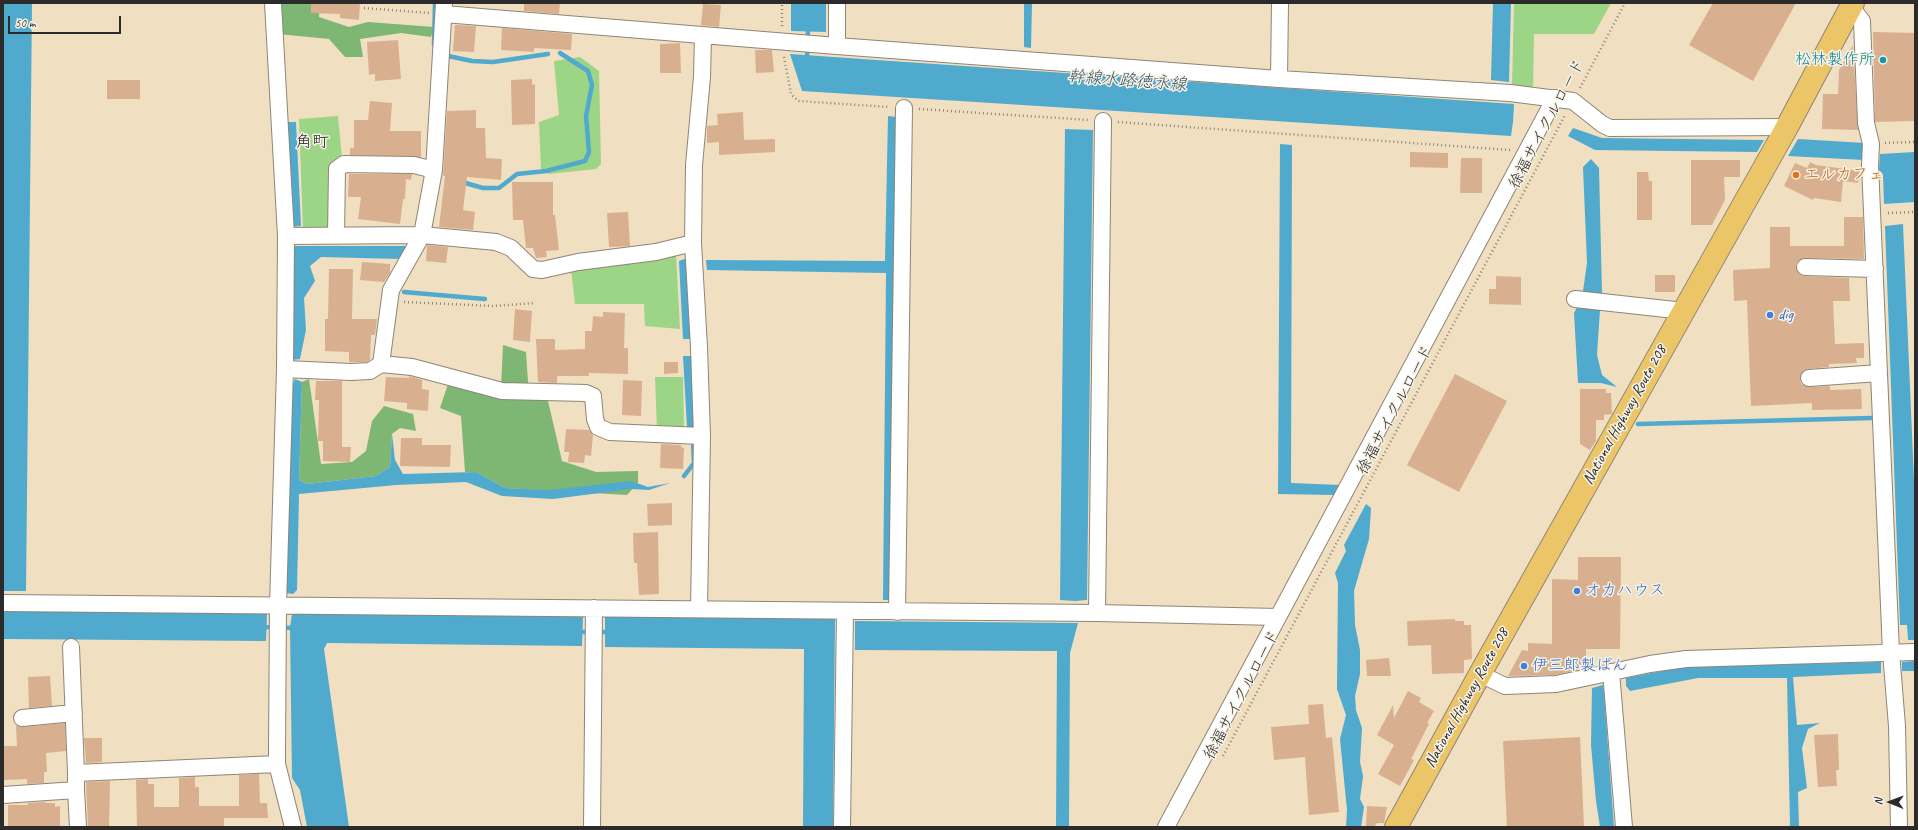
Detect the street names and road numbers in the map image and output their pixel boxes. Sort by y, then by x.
street label: 徐福サイクルロード [1505,56,1589,192]
street label: 徐福サイクルロード [1353,342,1437,478]
street label: National Highway Route 208 [1579,342,1671,488]
street label: National Highway Route 208 [1421,625,1513,771]
street label: 徐福サイクルロード [1200,627,1284,763]

